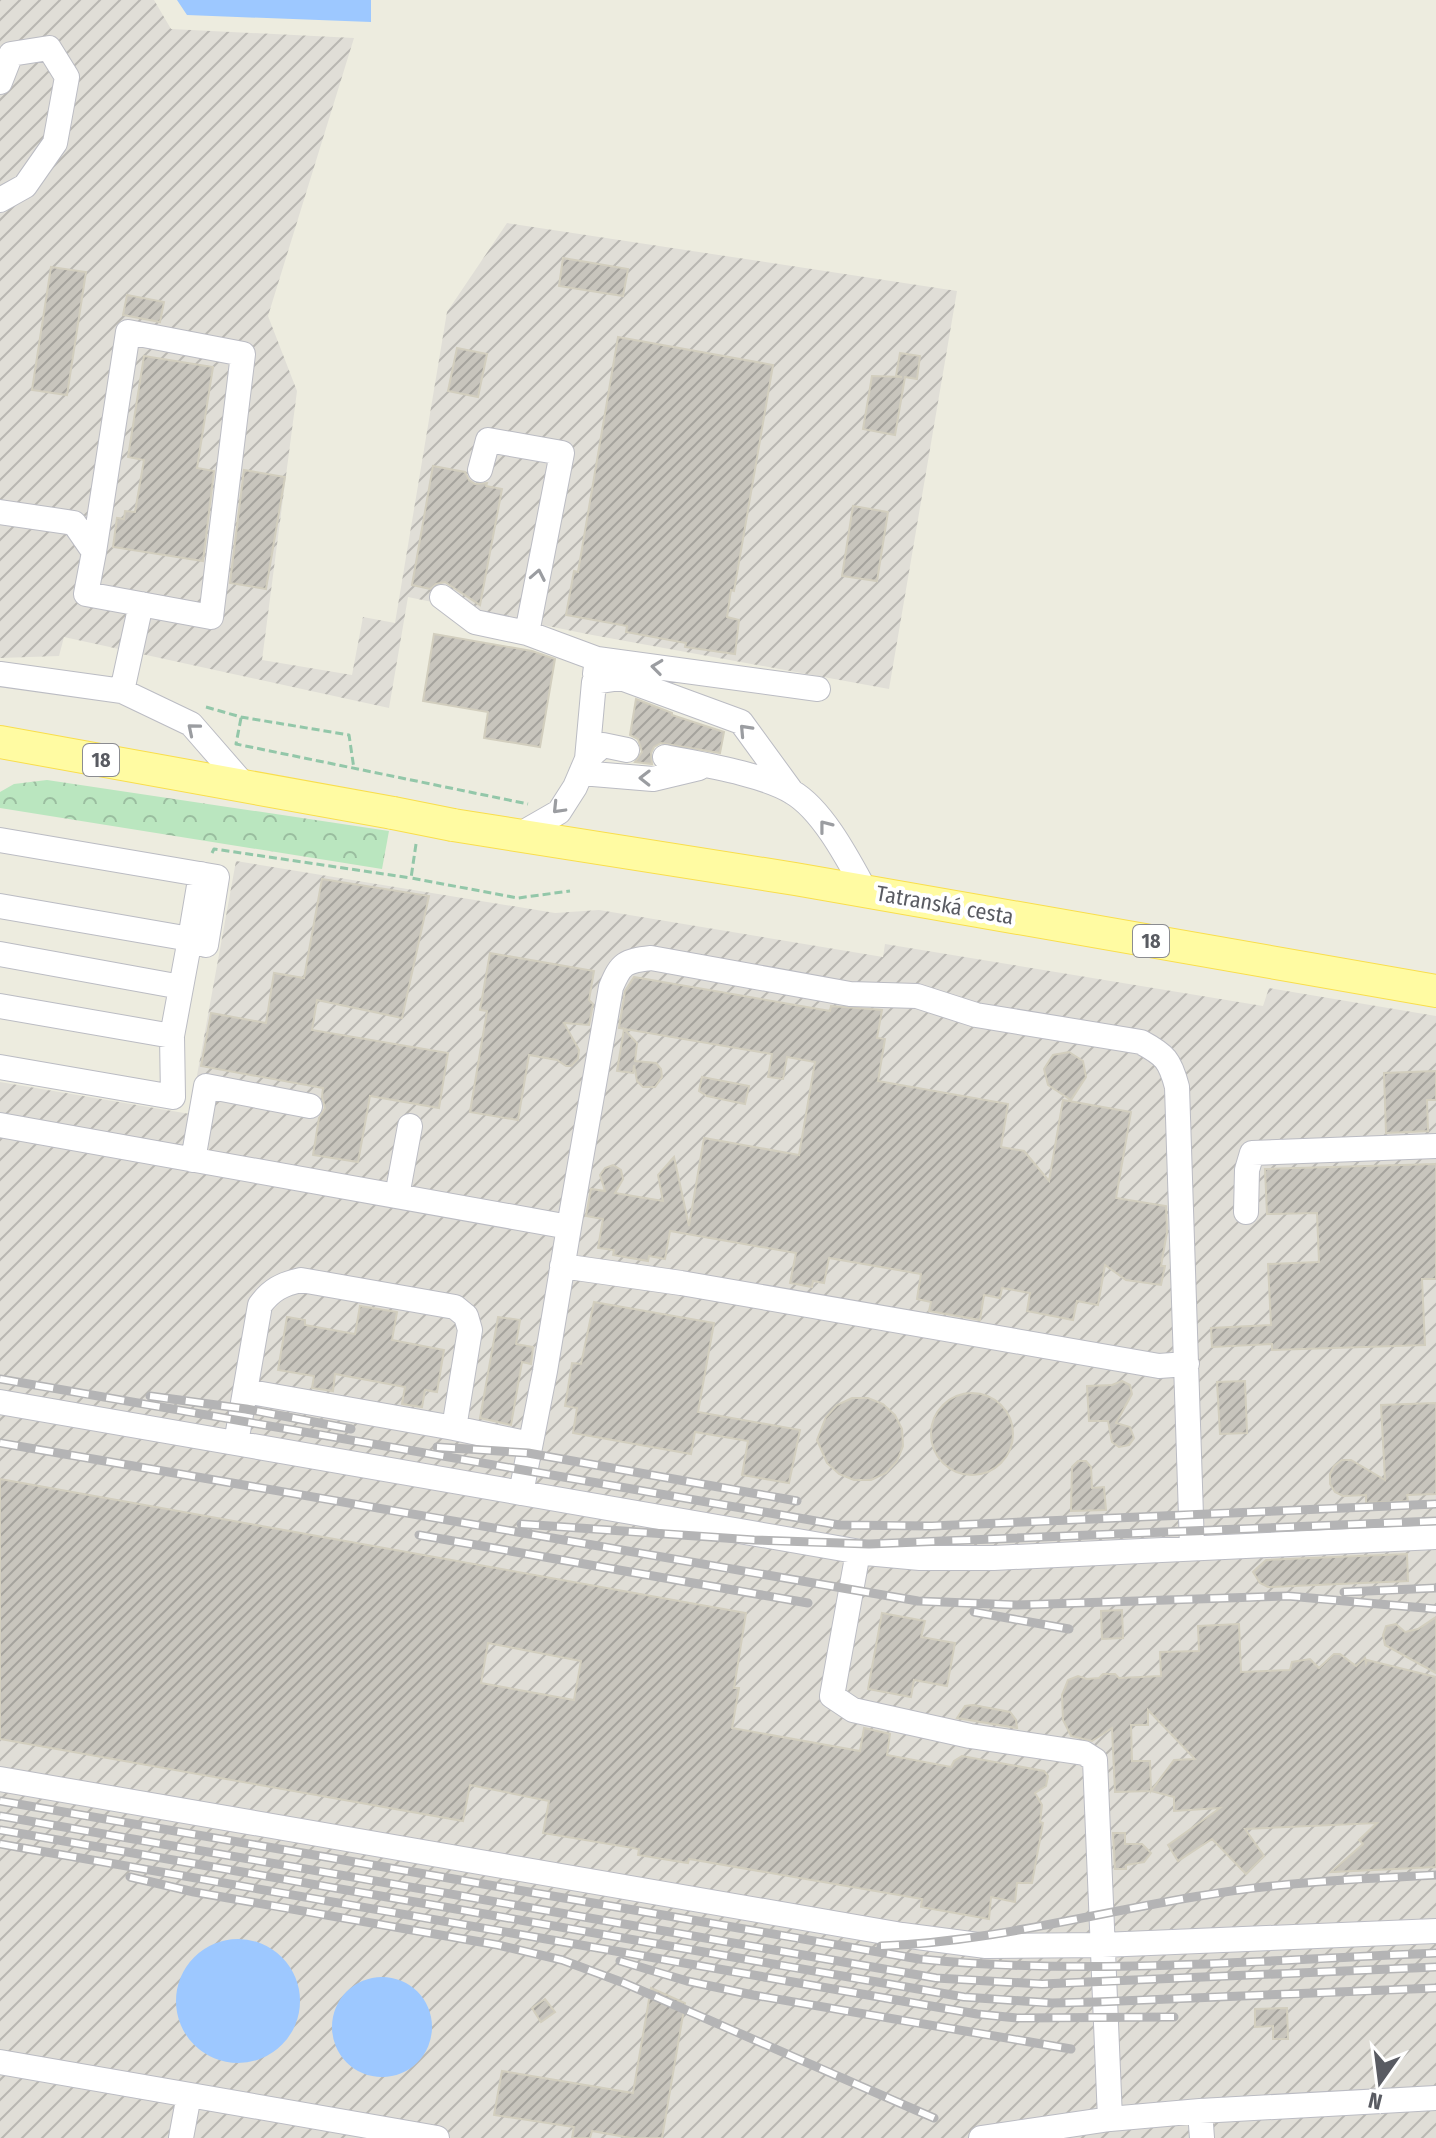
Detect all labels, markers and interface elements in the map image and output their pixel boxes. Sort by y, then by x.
one-way arrow [529,569,546,582]
one-way arrow [650,658,663,675]
one-way arrow [187,724,202,739]
one-way arrow [740,725,754,739]
road number: 18 [83,744,119,776]
one-way arrow [639,769,651,786]
one-way arrow [553,799,568,813]
one-way arrow [820,820,834,835]
street label: Tatranská cesta [874,880,1016,930]
road number: 18 [1133,925,1169,957]
north arrow [1340,2042,1420,2122]
text: N [1366,2086,1385,2116]

